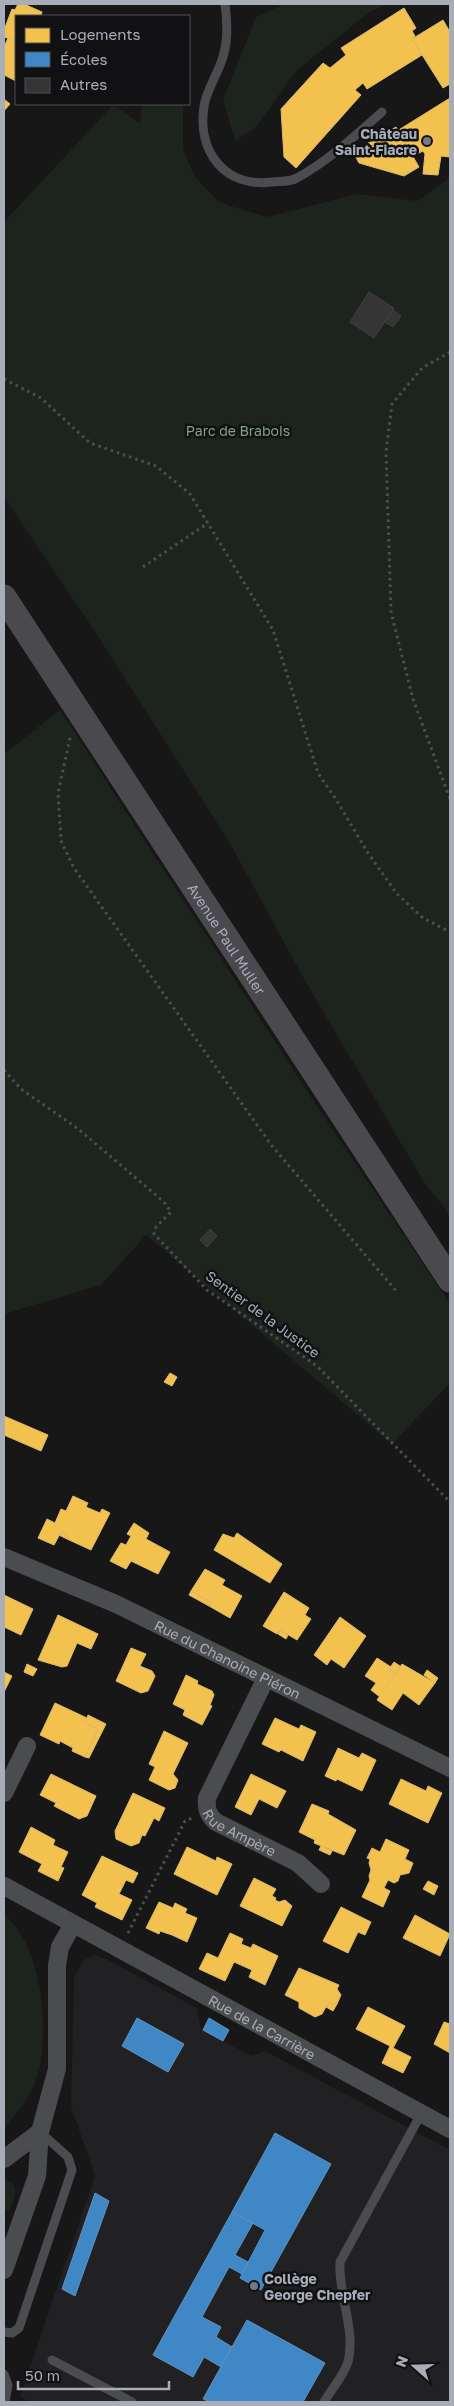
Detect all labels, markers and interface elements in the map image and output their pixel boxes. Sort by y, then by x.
legend [15,15,190,105]
text: Logements [60,25,140,43]
text: Écoles [60,50,108,68]
text: Autres [60,75,107,93]
place label: Château Saint-Fiacre [335,125,417,158]
marker: Château Saint-Fiacre [421,135,433,147]
park label: Parc de Brabois [186,422,290,439]
street label: Avenue Paul Muller [185,880,270,998]
street label: Sentier de la Justice [203,1267,323,1361]
street label: Rue du Chanoine Piéron [152,1616,304,1702]
street label: Rue Ampère [199,1806,279,1859]
street label: Rue de la Carrière [206,1991,319,2063]
place label: Collège George Chepfer [264,2270,371,2303]
marker: Collège George Chepfer [248,2280,260,2292]
north arrow [389,2341,439,2391]
text: N [392,2353,411,2369]
scale bar [18,2358,169,2390]
text: 50 m [25,2366,60,2384]

